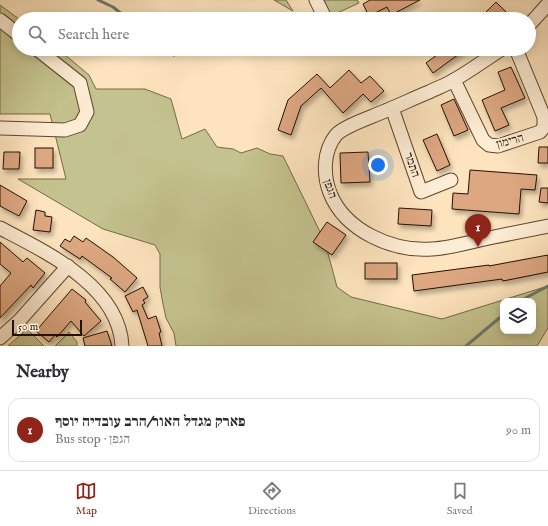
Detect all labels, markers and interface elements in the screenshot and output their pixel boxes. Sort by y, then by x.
search box [12,12,536,56]
icon: search [26,23,48,45]
text: Search here [58,25,129,44]
street label: הרימון [495,130,525,152]
street label: התמר [401,151,423,179]
your location [368,155,388,175]
street label: הגפן [320,177,340,201]
pin: 1 [465,214,491,247]
map controls [500,298,536,334]
button: layers [500,298,536,334]
scale bar [12,318,82,337]
text: 50 m [18,320,38,334]
text: Nearby [16,362,69,383]
text: פארק מגדל האור/הרב עובדיה יוסף [55,412,246,431]
text: 1 [28,422,32,439]
text: 90 m [506,422,531,439]
text: Bus stop · הגפן [55,431,130,448]
tab: Map [75,480,97,518]
tab: Directions [248,480,296,518]
tab: Saved [447,480,473,518]

